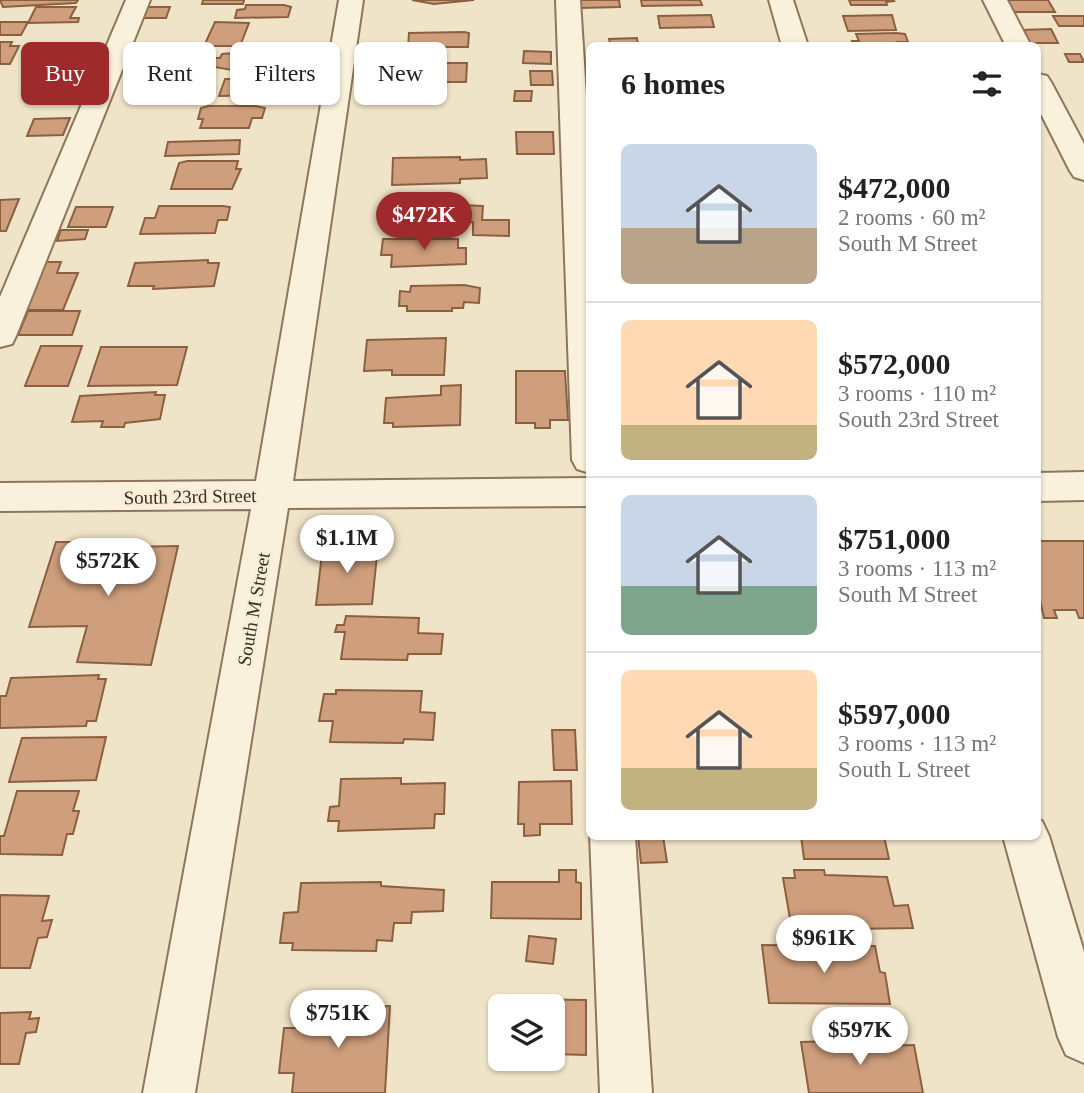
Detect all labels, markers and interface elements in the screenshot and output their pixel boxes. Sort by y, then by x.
chip: Buy [21,42,109,105]
chip: Rent [123,42,216,105]
chip: Filters [230,42,340,105]
chip: New [354,42,447,105]
icon: filters [968,65,1006,103]
text: 6 homes [621,67,725,100]
text: $472,000 [838,171,951,204]
icon: home [677,172,761,256]
pin: $472K [375,192,473,252]
text: $472K [392,202,456,227]
text: 2 rooms · 60 m² [838,205,985,230]
text: South M Street [838,231,977,256]
text: $572,000 [838,347,951,380]
icon: home [677,348,761,432]
text: 3 rooms · 110 m² [838,381,996,406]
text: South 23rd Street [838,407,999,432]
street label: South 23rd Street [123,485,257,508]
pin: $1.1M [298,516,396,575]
text: $751,000 [838,522,951,555]
icon: home [677,523,761,607]
text: $1.1M [316,525,378,550]
pin: $572K [59,538,157,598]
text: $572K [76,548,140,573]
street label: South M Street [233,550,274,668]
text: 3 rooms · 113 m² [838,556,996,581]
text: South M Street [838,582,977,607]
text: $597,000 [838,697,951,730]
icon: home [677,698,761,782]
text: 3 rooms · 113 m² [838,731,996,756]
text: South L Street [838,757,970,782]
pin: $961K [775,916,873,975]
text: $961K [792,925,856,950]
pin: $751K [289,990,387,1050]
map controls [488,994,565,1071]
button: layers [488,994,565,1071]
text: $751K [306,1000,370,1025]
pin: $597K [811,1007,909,1067]
text: $597K [828,1017,892,1042]

